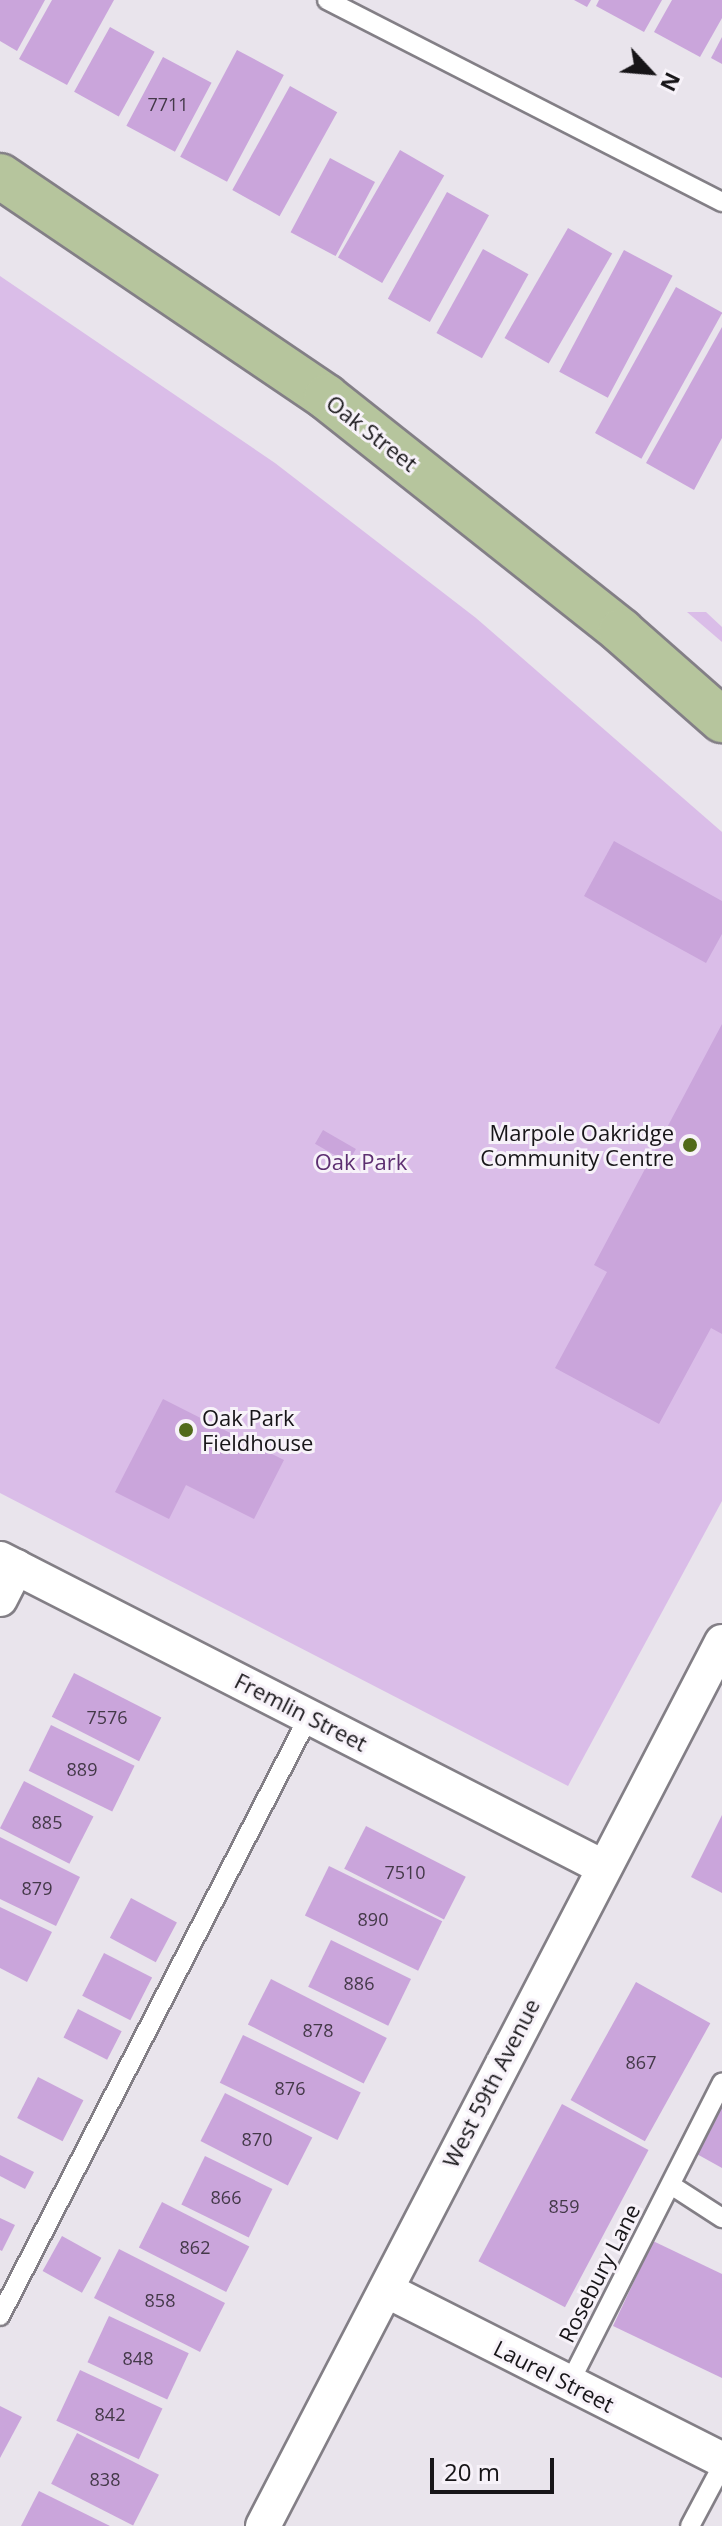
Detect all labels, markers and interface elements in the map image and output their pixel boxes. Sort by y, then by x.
north arrow [610,32,690,112]
text: N [654,68,689,97]
house number: 7711 [147,93,189,115]
street label: Oak Street [321,389,423,477]
place label: Marpole Oakridge Community Centre [480,1119,674,1170]
marker: Marpole Oakridge Community Centre [681,1136,699,1154]
park label: Oak Park [315,1149,407,1175]
place label: Oak Park Fieldhouse [202,1404,313,1456]
marker: Oak Park Fieldhouse [177,1421,195,1439]
street label: Fremlin Street [230,1667,372,1757]
house number: 7576 [86,1706,128,1728]
house number: 889 [67,1758,97,1780]
house number: 885 [32,1811,62,1833]
house number: 7510 [384,1861,426,1883]
house number: 879 [22,1877,52,1899]
house number: 890 [358,1908,388,1930]
house number: 886 [344,1972,374,1994]
street label: West 59th Avenue [437,1994,545,2172]
house number: 878 [303,2019,333,2041]
house number: 867 [626,2051,656,2073]
house number: 876 [275,2077,305,2099]
house number: 870 [242,2128,272,2150]
house number: 866 [211,2186,241,2208]
house number: 859 [549,2195,579,2217]
street label: Rosebury Lane [553,2199,645,2347]
house number: 862 [180,2236,210,2258]
house number: 858 [145,2289,175,2311]
street label: Laurel Street [490,2334,618,2418]
house number: 848 [123,2347,153,2369]
house number: 842 [95,2403,125,2425]
scale bar [434,2442,558,2492]
text: 20 m [444,2455,500,2488]
house number: 838 [90,2468,120,2490]

